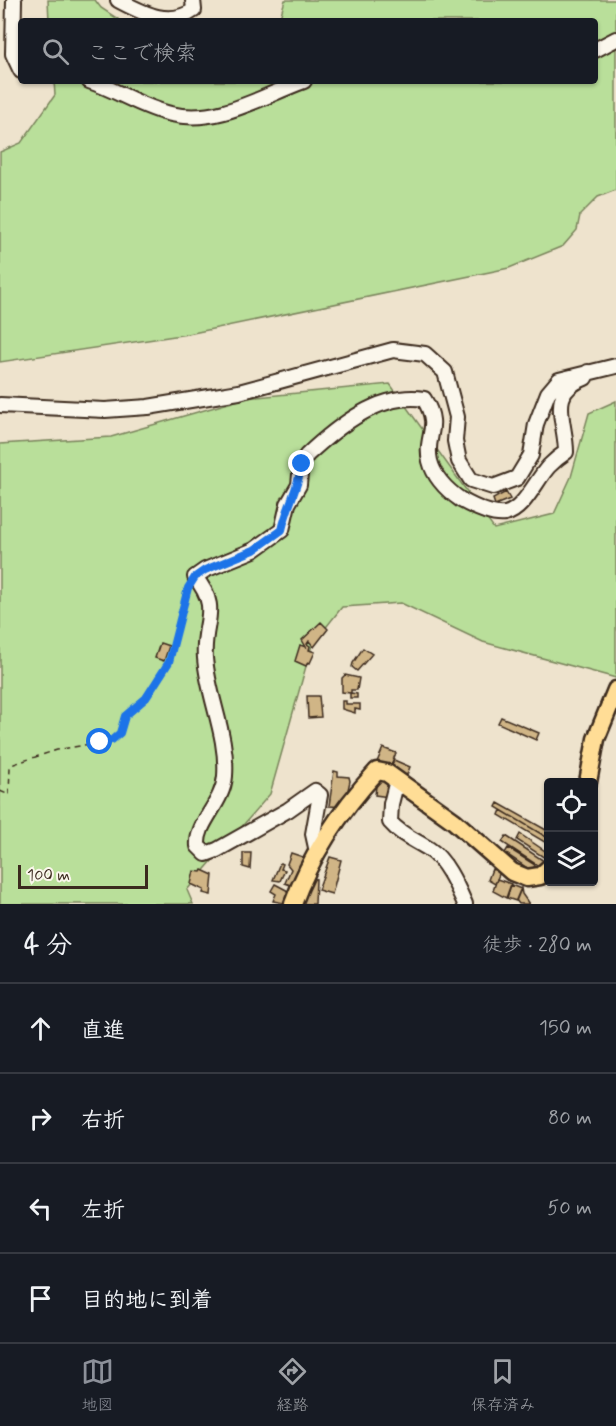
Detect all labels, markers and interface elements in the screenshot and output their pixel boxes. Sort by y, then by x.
search box [18,18,598,84]
icon: search [39,35,72,68]
text: ここで検索 [87,40,197,68]
route end [288,450,314,476]
route start [86,728,112,754]
map controls [544,778,598,886]
button: locate [544,778,598,832]
button: layers [544,832,598,886]
scale bar [18,862,148,890]
text: 100 m [27,865,70,886]
text: 4 分 [24,929,72,963]
text: 徒歩 · 280 m [483,932,592,959]
icon: ahead [24,1012,57,1045]
text: 150 m [539,1015,592,1042]
text: 直進 [81,1017,125,1045]
icon: right [24,1102,57,1135]
text: 80 m [548,1105,592,1132]
text: 右折 [81,1107,125,1135]
icon: left [24,1192,57,1225]
text: 50 m [547,1195,592,1222]
text: 左折 [81,1197,125,1225]
icon: arrive [24,1282,57,1315]
text: 目的地に到着 [81,1287,213,1315]
tab: 地図 [81,1355,114,1416]
tab: 経路 [276,1355,309,1416]
tab: 保存済み [471,1355,535,1416]

